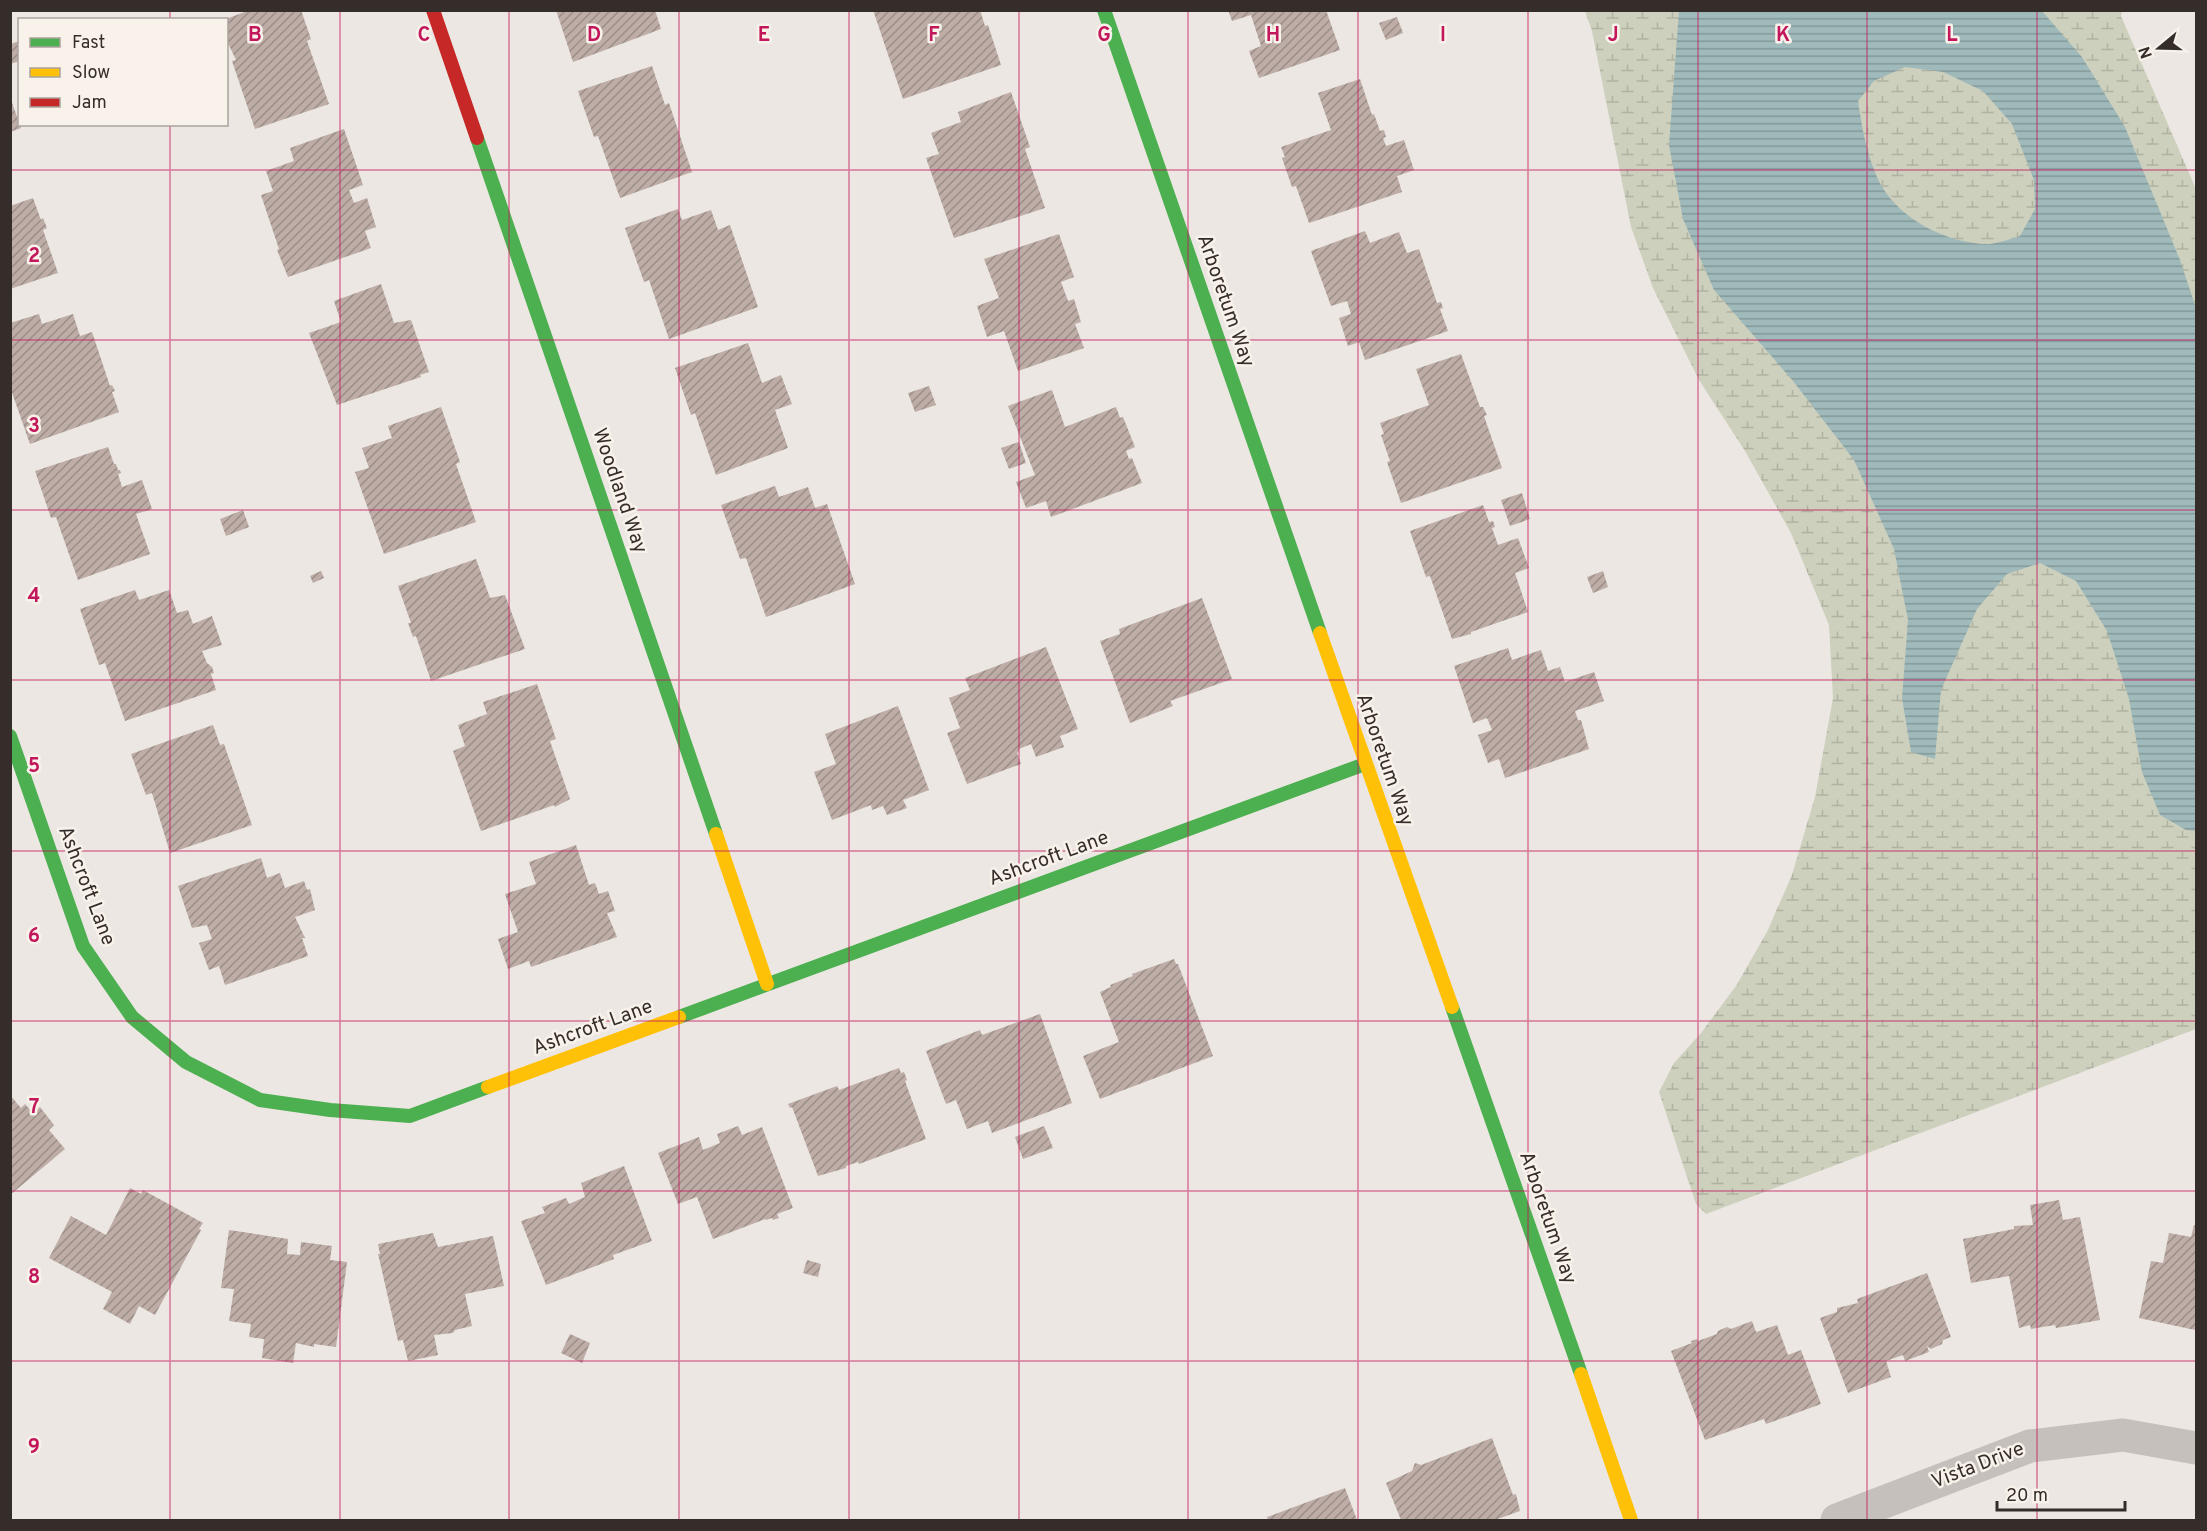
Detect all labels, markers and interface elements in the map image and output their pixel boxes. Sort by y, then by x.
legend [18,18,228,126]
north arrow [2129,18,2189,78]
text: B [248,23,262,49]
text: C [418,23,430,49]
text: D [587,23,601,49]
text: E [758,23,770,49]
text: F [928,23,940,49]
text: G [1097,23,1111,49]
text: H [1266,23,1280,49]
text: I [1440,23,1446,49]
text: J [1607,23,1619,49]
text: K [1776,23,1790,49]
text: L [1946,23,1958,49]
text: Fast [72,32,105,55]
text: N [2135,44,2158,61]
text: Slow [72,62,110,85]
text: Jam [72,92,107,115]
street label: Arboretum Way [1190,231,1260,371]
text: 2 [28,244,40,270]
text: 3 [28,414,40,440]
street label: Woodland Way [585,425,653,557]
text: 4 [28,584,40,610]
street label: Arboretum Way [1349,690,1419,830]
text: 5 [28,754,40,780]
street label: Ashcroft Lane [51,822,121,950]
street label: Ashcroft Lane [985,825,1113,893]
text: 6 [28,924,40,950]
street label: Ashcroft Lane [529,994,657,1062]
text: 7 [29,1095,39,1121]
street label: Arboretum Way [1512,1148,1582,1288]
text: 8 [28,1265,40,1291]
text: 9 [28,1435,40,1461]
street label: Vista Drive [1928,1436,2028,1496]
scale bar [1997,1474,2124,1512]
text: 20 m [2006,1485,2048,1508]

